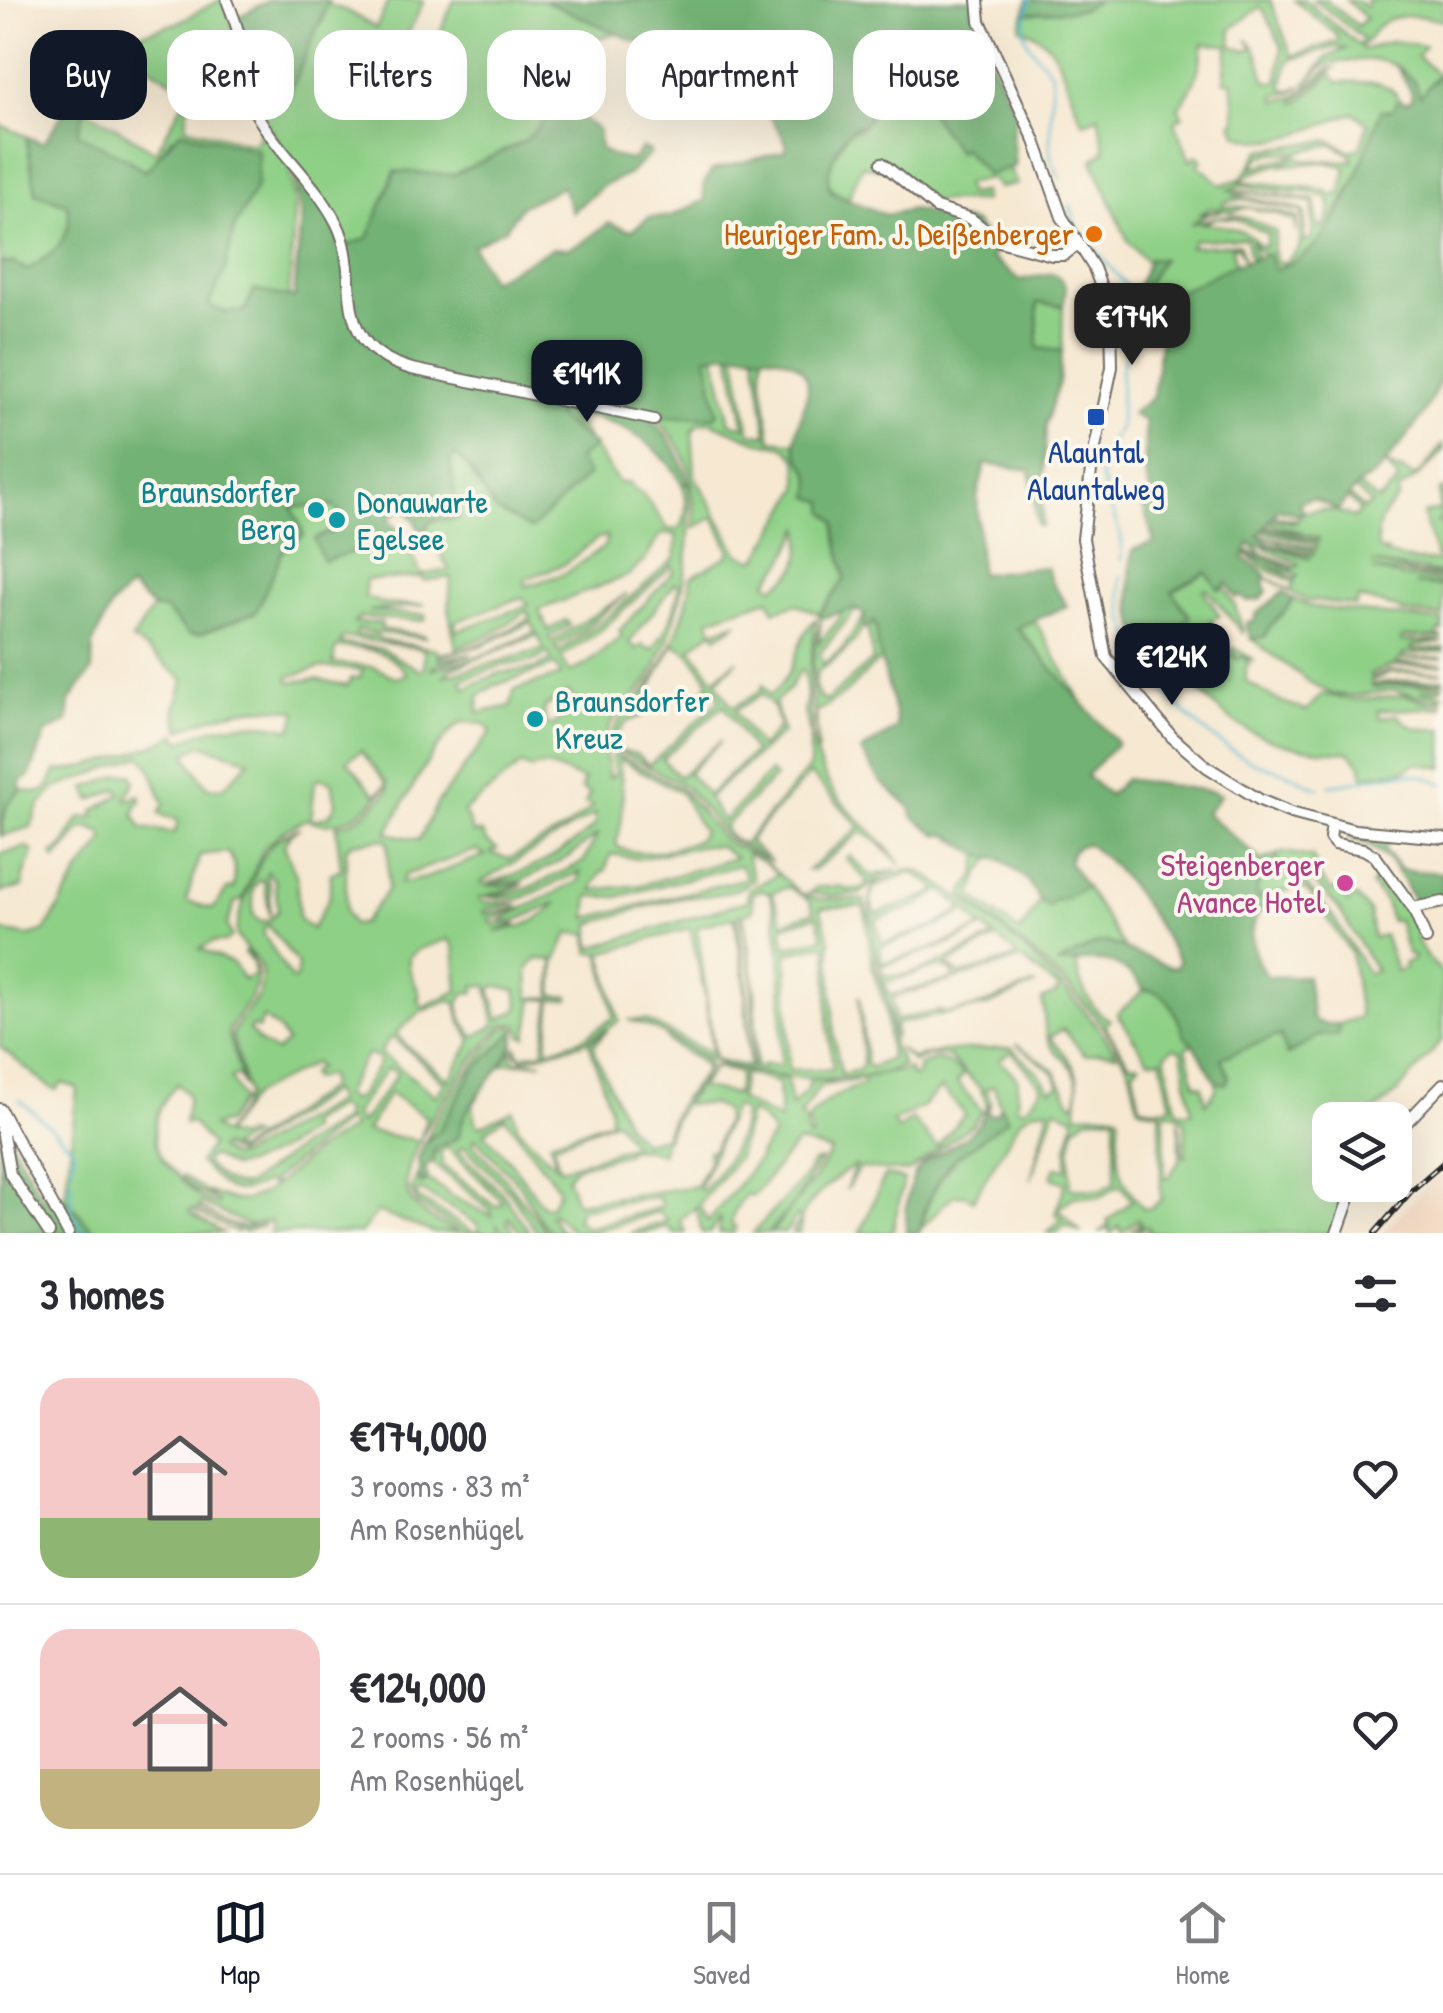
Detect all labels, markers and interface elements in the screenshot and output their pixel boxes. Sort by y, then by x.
chip: Buy [30,30,147,120]
chip: Rent [167,30,294,120]
chip: Filters [314,30,467,120]
chip: New [487,30,606,120]
chip: Apartment [626,30,833,120]
chip: House [853,30,995,120]
place label: Heuriger Fam. J. Deißenberger [724,212,1074,255]
marker: Heuriger Fam. J. Deißenberger [1083,223,1105,245]
pin: €174K [1062,283,1202,368]
text: €174K [1096,294,1168,337]
pin: €141K [517,340,657,425]
text: €141K [553,351,621,394]
marker: Alauntal Alauntalweg [1085,406,1107,428]
place label: Alauntal Alauntalweg [1027,430,1165,510]
place label: Braunsdorfer Berg [141,470,296,550]
place label: Donauwarte Egelsee [357,480,489,560]
marker: Braunsdorfer Berg [305,499,327,521]
marker: Donauwarte Egelsee [326,509,348,531]
pin: €124K [1102,623,1242,708]
text: €124K [1137,634,1207,677]
place label: Braunsdorfer Kreuz [555,679,710,759]
marker: Braunsdorfer Kreuz [524,708,546,730]
place label: Steigenberger Avance Hotel [1160,843,1325,923]
marker: Steigenberger Avance Hotel [1334,872,1356,894]
map controls [1312,1102,1412,1202]
button: layers [1312,1102,1412,1202]
text: 3 homes [40,1265,165,1322]
icon: filters [1348,1266,1403,1321]
text: €174,000 [350,1407,487,1464]
icon: home [120,1418,240,1538]
icon: heart [1348,1451,1403,1506]
text: 3 rooms · 83 m² [350,1464,530,1507]
text: Am Rosenhügel [350,1507,523,1550]
text: €124,000 [350,1658,486,1715]
icon: home [120,1669,240,1789]
icon: heart [1348,1702,1403,1757]
text: 2 rooms · 56 m² [350,1715,528,1758]
text: Am Rosenhügel [350,1758,523,1801]
tab: Map [213,1895,268,1993]
tab: Saved [693,1895,750,1993]
tab: Home [1175,1895,1230,1993]

